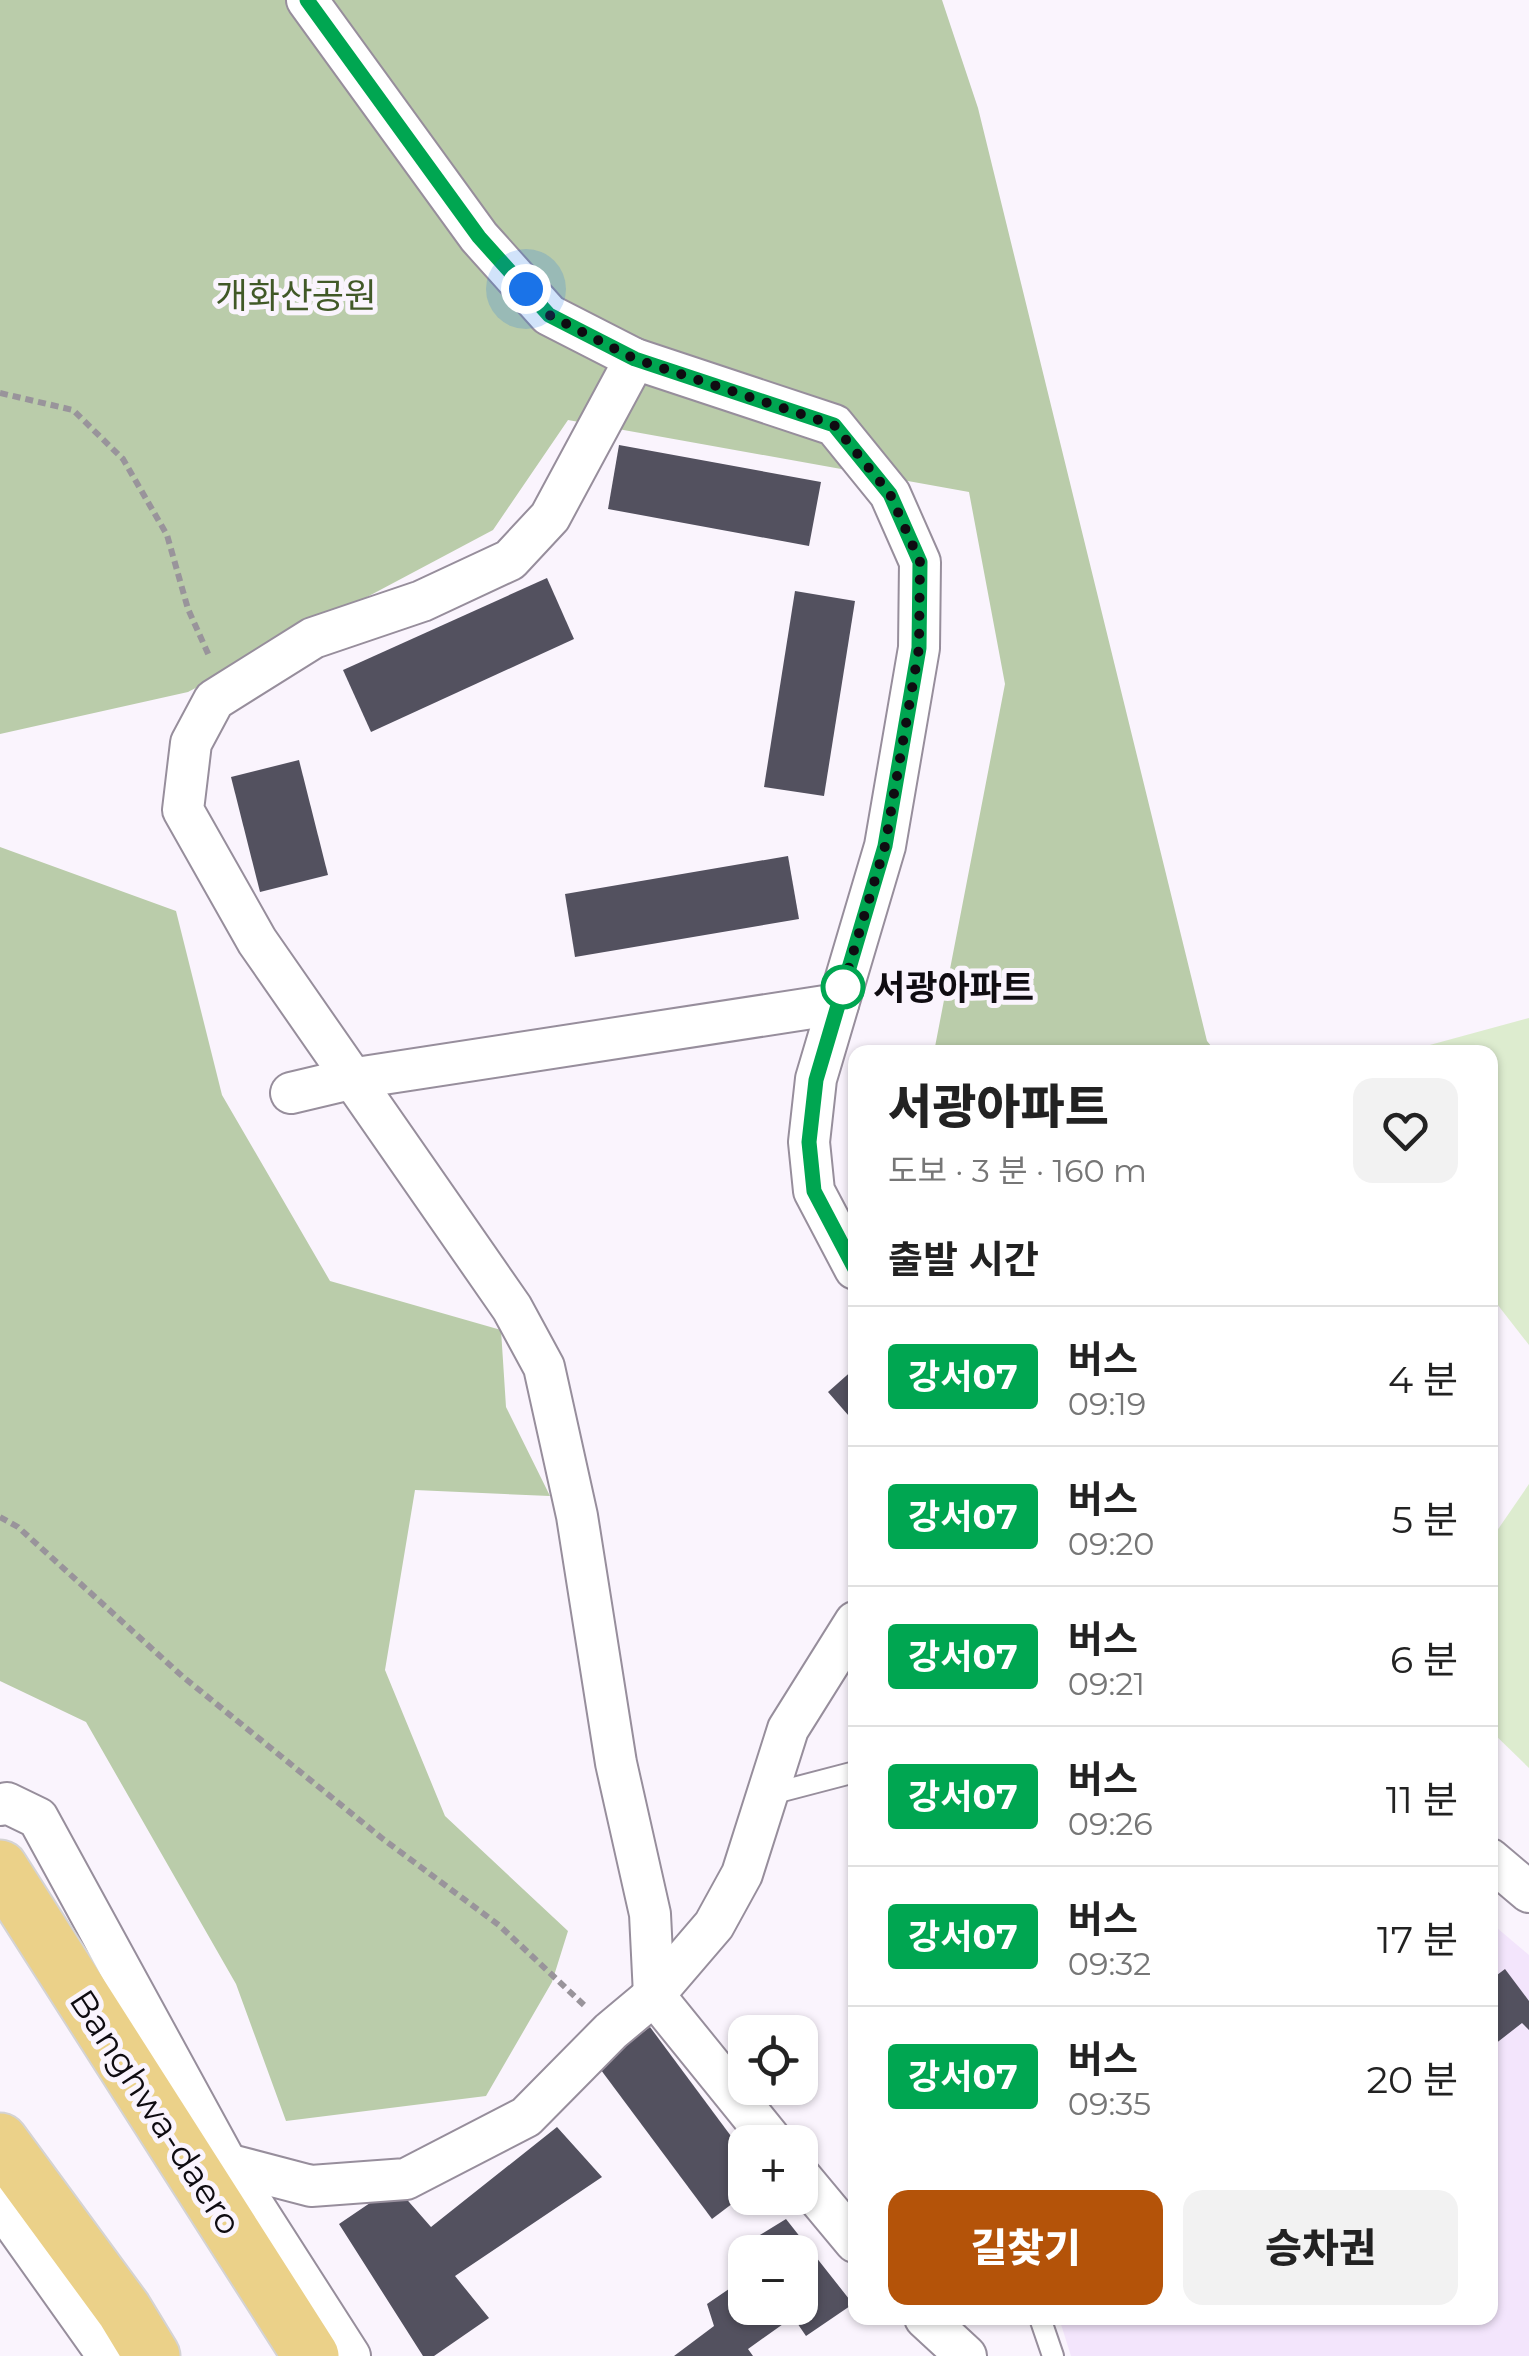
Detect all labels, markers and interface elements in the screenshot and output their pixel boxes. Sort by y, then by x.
your location [501,264,551,314]
park label: 개화산공원 [215,274,377,317]
marker: 서광아파트 [822,966,864,1008]
place label: 서광아파트 [873,966,1034,1009]
text: 서광아파트 [888,1078,1109,1136]
button: heart [1353,1078,1458,1183]
text: 도보 · 3 분 · 160 m [888,1151,1147,1190]
text: 출발 시간 [888,1236,1039,1283]
text: 버스 [1068,1336,1138,1383]
text: 강서07 [908,1355,1018,1398]
text: 4 분 [1388,1356,1458,1403]
text: 09:19 [1068,1384,1146,1423]
text: 버스 [1068,1476,1138,1523]
text: 강서07 [908,1495,1018,1538]
text: 5 분 [1392,1496,1458,1543]
text: 09:20 [1068,1524,1155,1563]
text: 버스 [1068,1616,1138,1663]
text: 강서07 [908,1635,1018,1678]
text: 6 분 [1390,1636,1458,1683]
text: 09:21 [1068,1664,1145,1703]
text: 버스 [1068,1756,1138,1803]
text: 강서07 [908,1775,1018,1818]
text: 11 분 [1386,1776,1458,1823]
text: 09:26 [1068,1804,1153,1843]
text: 버스 [1068,1896,1138,1943]
text: 강서07 [908,1915,1018,1958]
text: 17 분 [1377,1916,1458,1963]
text: 09:32 [1068,1944,1151,1983]
street label: Banghwa-daero [61,1981,251,2243]
map controls [728,2015,818,2325]
button: locate [728,2015,818,2105]
text: 버스 [1068,2036,1138,2083]
text: 강서07 [908,2055,1018,2098]
text: 20 분 [1366,2056,1458,2103]
text: 09:35 [1068,2084,1151,2123]
button: + [728,2125,818,2215]
button: 길찾기 [888,2190,1163,2305]
button: 승차권 [1183,2190,1458,2305]
button: − [728,2235,818,2325]

